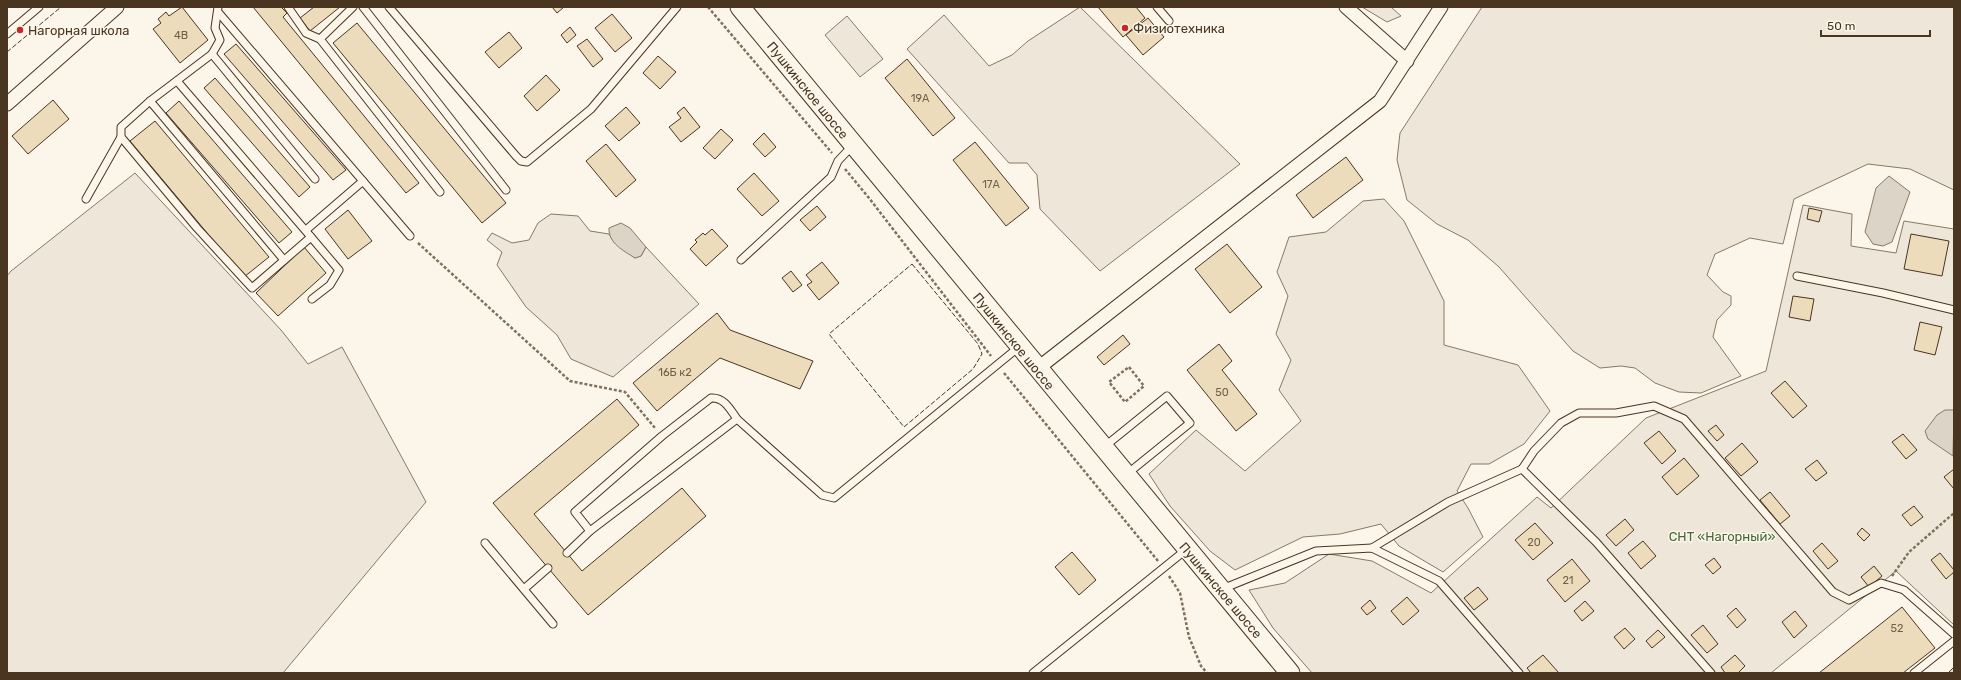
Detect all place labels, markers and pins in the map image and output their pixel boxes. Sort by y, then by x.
place label: Физиотехника [1133,21,1225,36]
place label: Нагорная школа [28,23,129,38]
marker: Физиотехника [1120,23,1130,33]
marker: Нагорная школа [15,25,25,35]

